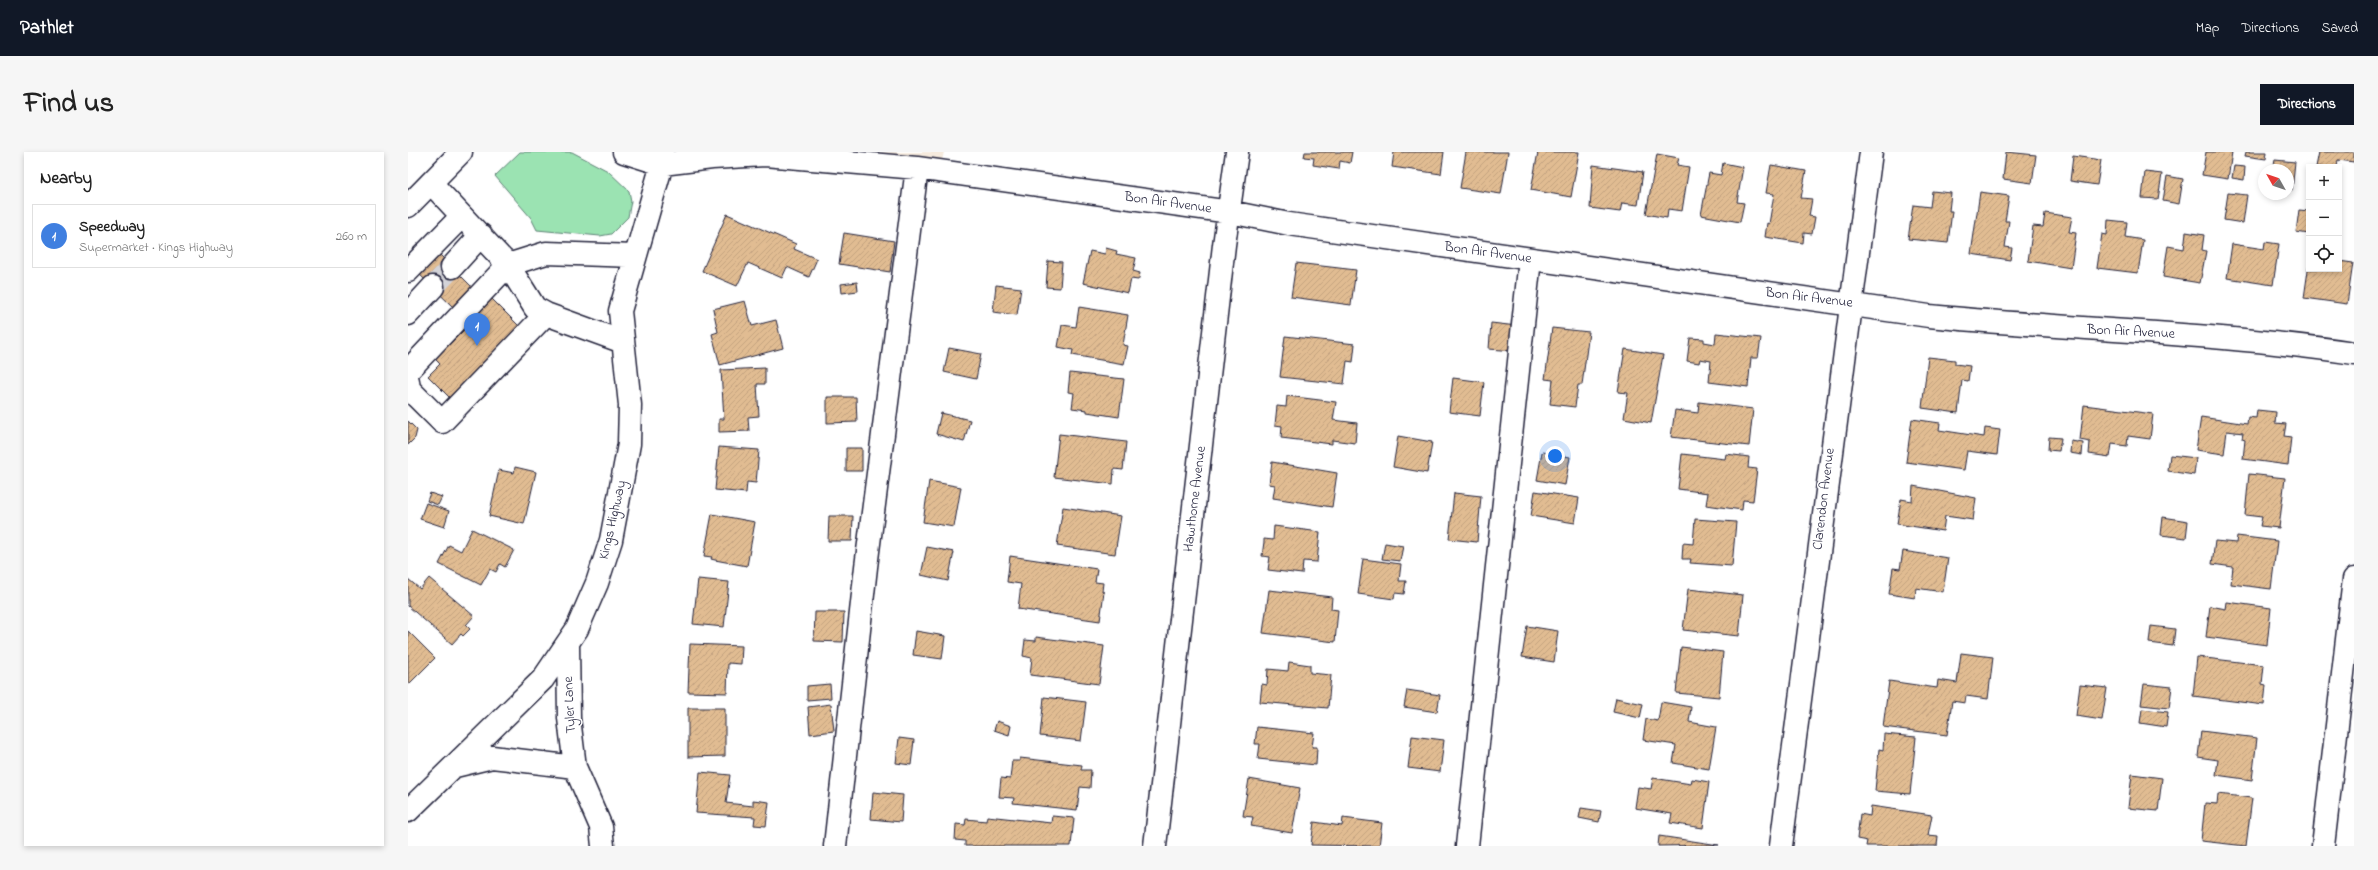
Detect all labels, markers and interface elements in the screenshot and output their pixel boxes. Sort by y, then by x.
text: Pathlet [20,15,74,42]
text: Map [2196,18,2219,39]
text: Directions [2241,18,2299,39]
text: Saved [2321,18,2358,39]
text: Find us [24,84,114,125]
button: Directions [2260,84,2354,125]
north arrow [2258,164,2294,200]
map controls [2306,164,2342,272]
button: + [2306,164,2342,200]
text: Nearby [40,166,92,191]
street label: Bon Air Avenue [1122,186,1214,220]
button: − [2306,200,2342,236]
text: Speedway [79,216,145,238]
text: 1 [52,227,56,246]
text: 260 m [336,227,367,246]
street label: Bon Air Avenue [1442,236,1534,270]
button: locate [2306,236,2342,272]
text: Supermarket · Kings Highway [79,238,233,257]
street label: Bon Air Avenue [1763,282,1855,314]
pin: 1 [464,313,490,346]
street label: Bon Air Avenue [2086,319,2176,345]
street label: Hawthorne Avenue [1178,444,1212,553]
your location [1545,446,1565,466]
street label: Clarendon Avenue [1807,446,1841,551]
street label: Kings Highway [594,478,633,562]
street label: Tyler Lane [558,675,583,734]

